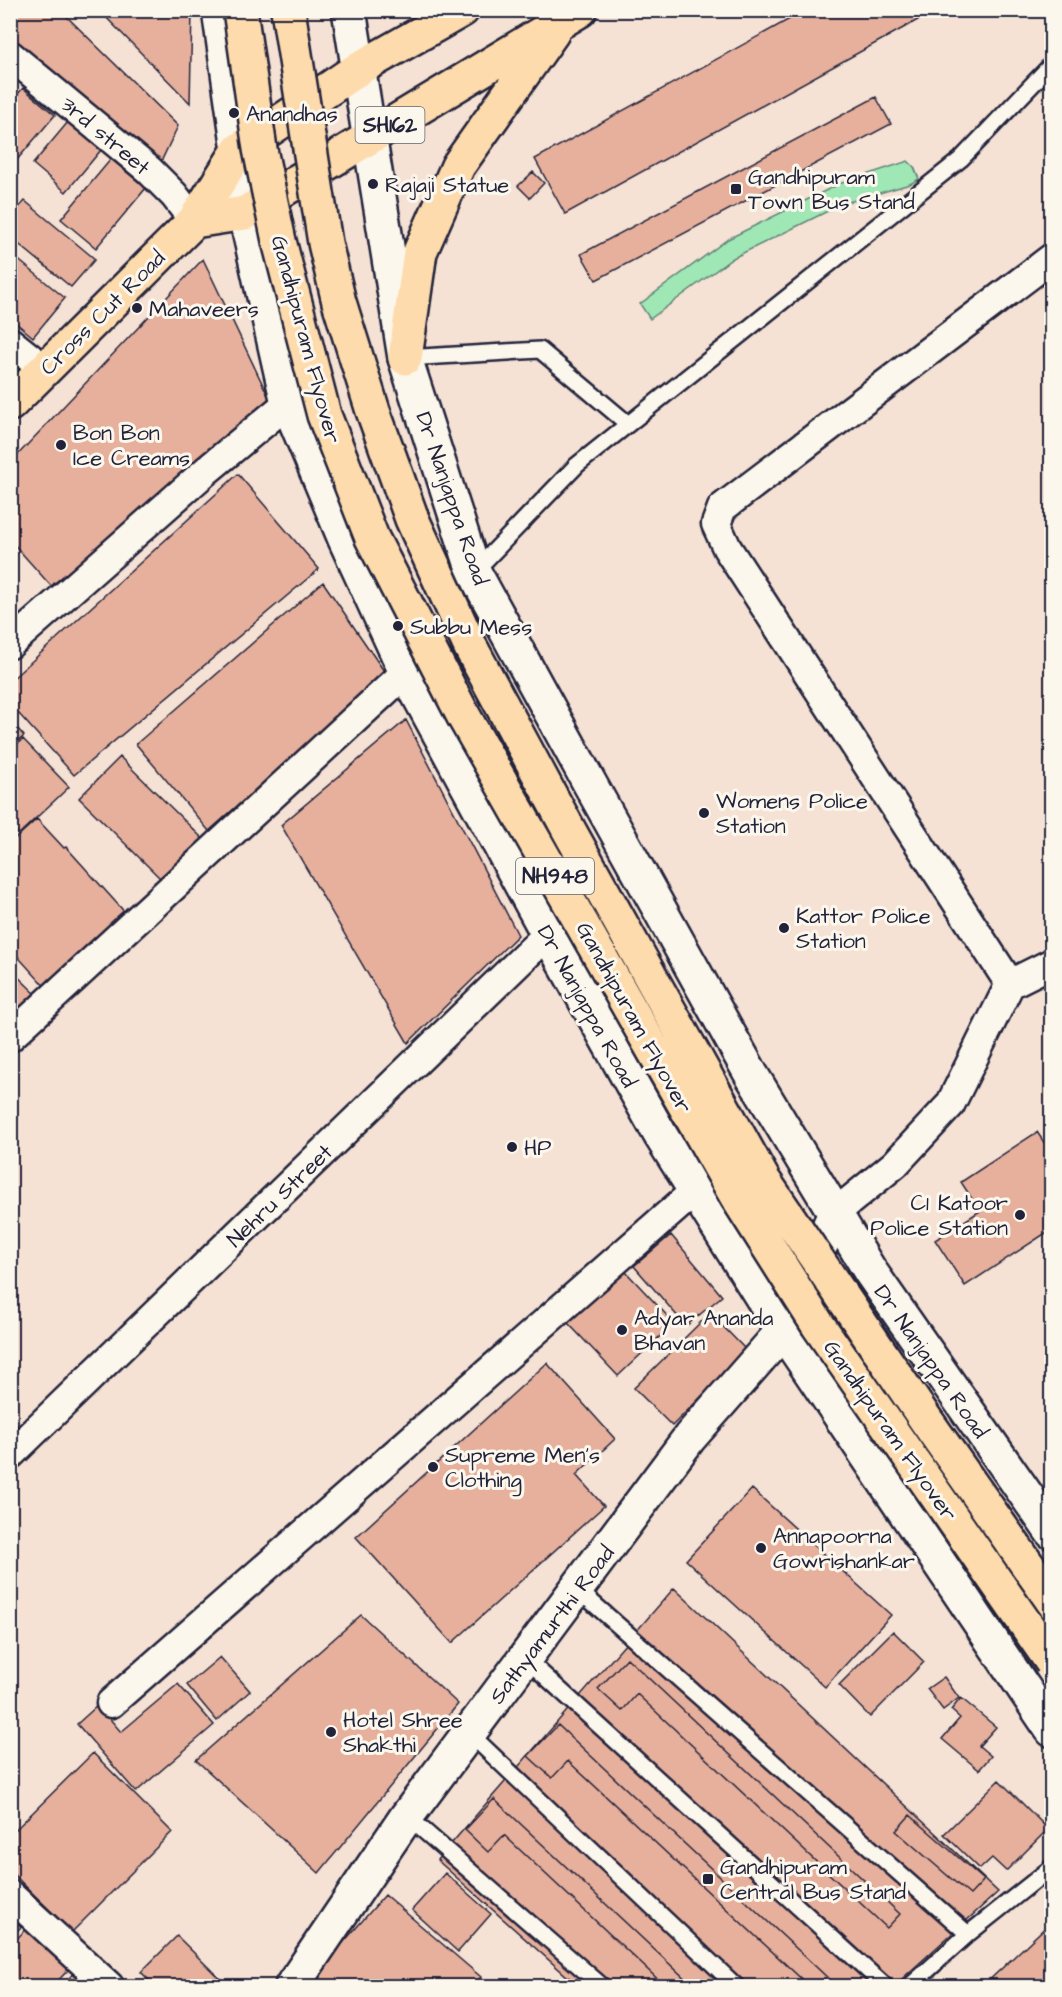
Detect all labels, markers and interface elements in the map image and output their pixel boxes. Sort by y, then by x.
street label: 3rd street [54,89,157,183]
place label: Anandhas [246,99,338,130]
marker: Anandhas [227,106,241,120]
road number: SH162 [356,107,424,143]
place label: Gandhipuram Town Bus Stand [748,162,915,218]
place label: Rajaji Statue [385,170,509,201]
marker: Rajaji Statue [366,177,380,191]
marker: Gandhipuram Town Bus Stand [729,182,743,196]
street label: Gandhipuram Flyover [262,232,348,447]
street label: Cross Cut Road [33,243,173,383]
place label: Mahaveers [149,294,259,325]
marker: Mahaveers [130,301,144,315]
street label: Dr Nanjappa Road [407,408,496,589]
place label: Bon Bon Ice Creams [73,418,190,474]
marker: Bon Bon Ice Creams [54,438,68,452]
place label: Subbu Mess [410,612,532,643]
marker: Subbu Mess [391,619,405,633]
place label: Womens Police Station [716,786,868,842]
marker: Womens Police Station [697,806,711,820]
road number: NH948 [516,858,594,894]
place label: Kattor Police Station [796,901,931,957]
street label: Gandhipuram Flyover [567,917,699,1119]
street label: Dr Nanjappa Road [529,920,644,1094]
marker: Kattor Police Station [777,921,791,935]
place label: HP [524,1133,551,1164]
street label: Nehru Street [220,1137,340,1255]
marker: HP [505,1140,519,1154]
place label: C1 Katoor Police Station [870,1188,1008,1244]
marker: C1 Katoor Police Station [1013,1208,1027,1222]
street label: Dr Nanjappa Road [866,1279,995,1445]
place label: Adyar Ananda Bhavan [634,1303,773,1359]
marker: Adyar Ananda Bhavan [615,1323,629,1337]
street label: Gandhipuram Flyover [815,1334,964,1528]
place label: Supreme Men's Clothing [445,1440,600,1497]
marker: Supreme Men's Clothing [426,1460,440,1474]
place label: Annapoorna Gowrishankar [773,1521,915,1577]
street label: Sathyamurthi Road [482,1539,623,1711]
marker: Annapoorna Gowrishankar [754,1541,768,1555]
place label: Hotel Shree Shakthi [343,1705,463,1761]
marker: Hotel Shree Shakthi [324,1725,338,1739]
place label: Gandhipuram Central Bus Stand [720,1852,906,1908]
marker: Gandhipuram Central Bus Stand [701,1872,715,1886]

